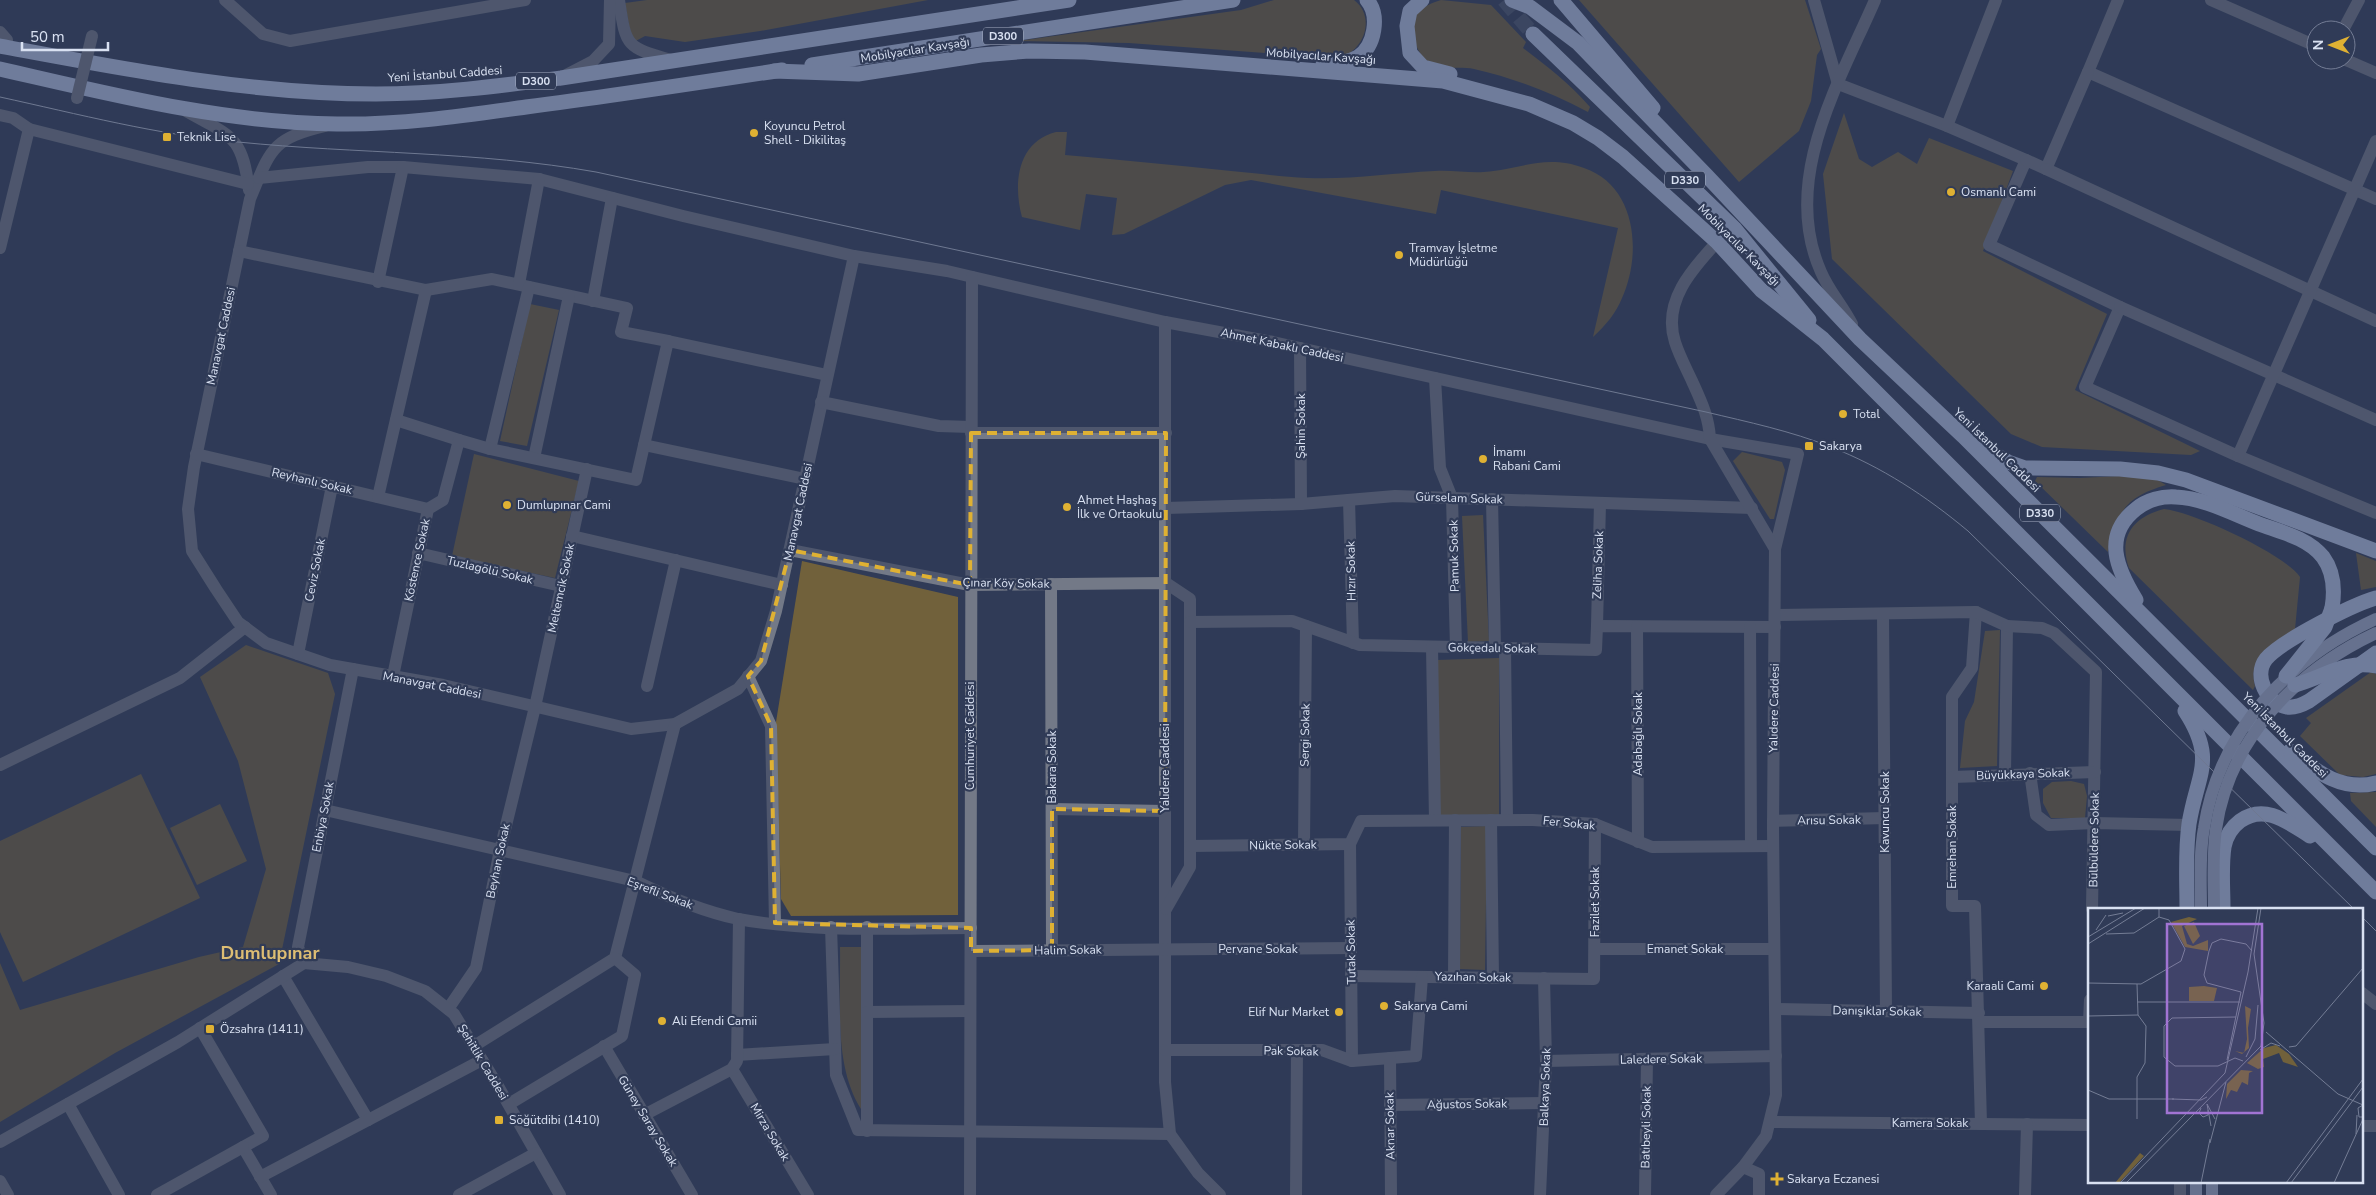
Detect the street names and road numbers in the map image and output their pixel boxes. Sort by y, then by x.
road number: D300 [983,28,1023,44]
street label: Mobilyacılar Kavşağı [859,33,971,67]
street label: Mobilyacılar Kavşağı [1266,44,1376,68]
street label: Yeni İstanbul Caddesi [386,62,503,86]
road number: D300 [516,72,556,90]
road number: D330 [1665,172,1705,188]
street label: Mobilyacılar Kavşağı [1694,200,1784,290]
street label: Manavgat Caddesi [203,286,239,386]
street label: Ahmet Kabaklı Caddesi [1219,324,1345,366]
street label: Şahin Sokak [1293,392,1309,459]
street label: Yeni İstanbul Caddesi [1949,404,2044,496]
street label: Manavgat Caddesi [780,462,816,562]
street label: Reyhanlı Sokak [270,464,355,498]
street label: Gürselam Sokak [1415,488,1504,508]
road number: D330 [2020,504,2060,522]
street label: Köstence Sokak [400,516,434,603]
street label: Pamuk Sokak [1445,519,1463,592]
street label: Zeliha Sokak [1589,530,1607,599]
street label: Ceviz Sokak [301,536,329,603]
street label: Hızır Sokak [1342,540,1360,601]
street label: Meltemcik Sokak [544,541,578,634]
street label: Tuzlagölü Sokak [445,552,536,588]
street label: Çınar Köy Sokak [962,574,1051,592]
street label: Gökçedalı Sokak [1448,639,1537,657]
street label: Yalıdere Caddesi [1765,663,1783,754]
street label: Manavgat Caddesi [382,668,482,702]
street label: Cumhuriyet Caddesi [962,682,978,790]
street label: Yeni İstanbul Caddesi [2238,688,2331,781]
street label: Adabağlı Sokak [1630,691,1646,776]
street label: Sergi Sokak [1296,702,1314,767]
street label: Yalıdere Caddesi [1157,723,1173,814]
street label: Bakara Sokak [1044,730,1060,803]
street label: Büyükkaya Sokak [1976,764,2071,784]
street label: Kavuncu Sokak [1877,770,1893,853]
street label: Enbiya Sokak [308,779,338,854]
street label: Bülbüldere Sokak [2085,791,2103,888]
street label: Emrehan Sokak [1944,804,1960,889]
street label: Arısu Sokak [1797,811,1862,829]
street label: Fer Sokak [1542,812,1597,834]
street label: Beyhan Sokak [482,821,514,900]
street label: Nükte Sokak [1249,836,1318,854]
street label: Fazilet Sokak [1587,866,1603,937]
street label: Eşrefli Sokak [625,873,696,913]
street label: Tutak Sokak [1342,918,1360,985]
street label: Halim Sokak [1034,941,1103,959]
street label: Pervane Sokak [1218,941,1299,957]
street label: Emanet Sokak [1647,941,1724,957]
street label: Yazıhan Sokak [1434,968,1512,986]
street label: Danışıklar Sokak [1832,1002,1923,1020]
street label: Şehitlik Caddesi [454,1021,512,1103]
street label: Pak Sokak [1263,1043,1320,1059]
street label: Balkaya Sokak [1536,1047,1554,1126]
street label: Laledere Sokak [1620,1050,1703,1068]
street label: Güney Saray Sokak [614,1072,682,1170]
street label: Batıbeyli Sokak [1637,1085,1655,1168]
street label: Aknar Sokak [1381,1091,1399,1160]
street label: Ağustos Sokak [1427,1095,1508,1113]
street label: Mirza Sokak [746,1100,794,1165]
street label: Kamera Sokak [1892,1115,1969,1131]

